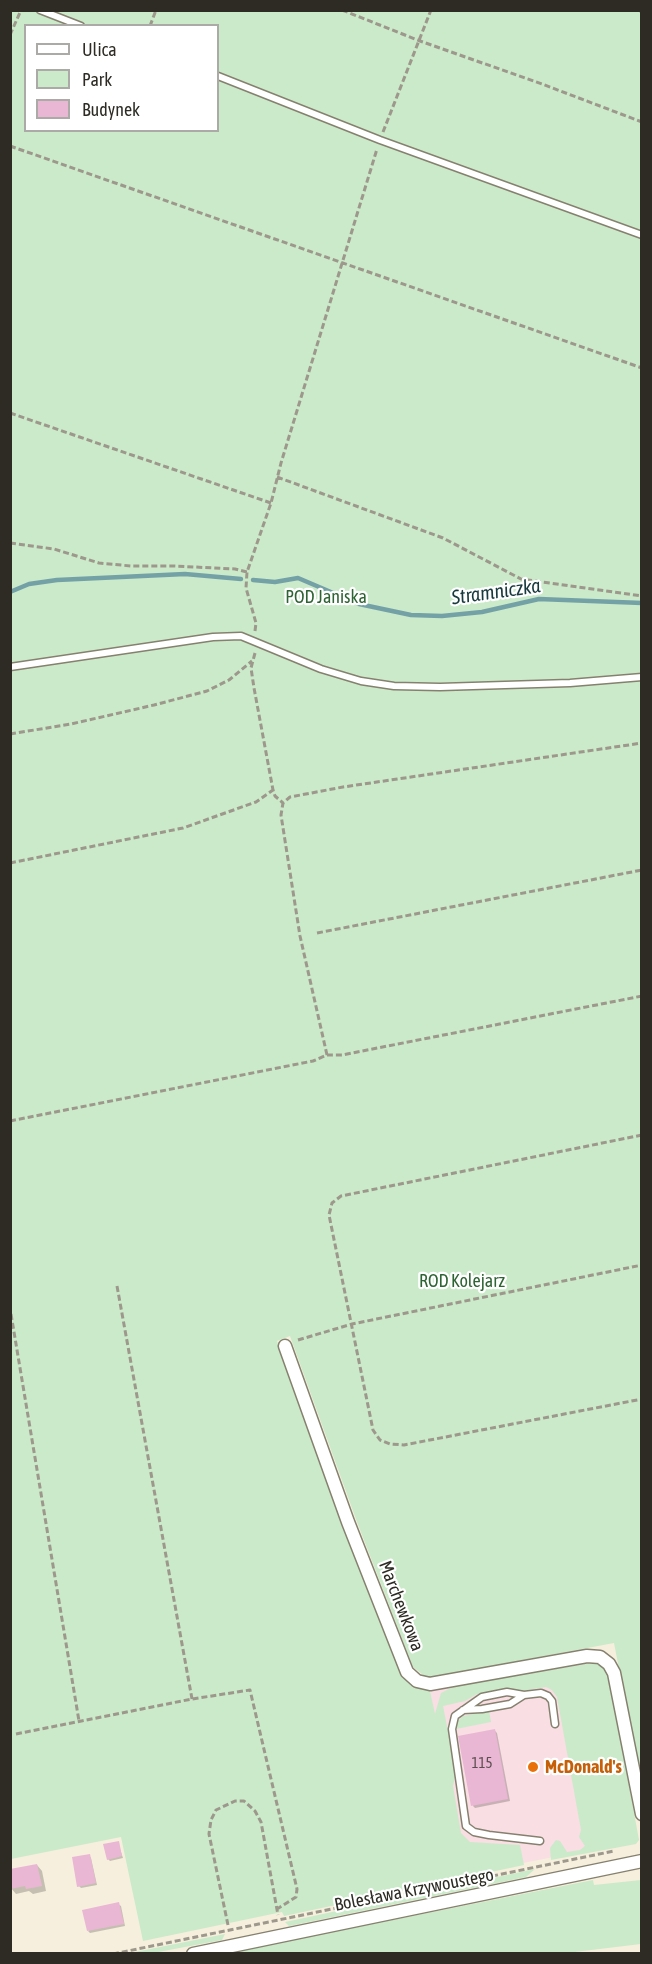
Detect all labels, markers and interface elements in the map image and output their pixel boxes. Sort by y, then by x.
legend [24,24,219,132]
text: Ulica [82,39,117,60]
text: Park [82,69,112,90]
text: Budynek [82,99,140,120]
water label: Stramniczka [450,574,542,610]
park label: POD Janiska [285,586,367,608]
park label: ROD Kolejarz [419,1270,505,1292]
street label: Marchewkowa [374,1558,428,1654]
house number: 115 [471,1754,493,1772]
place label: McDonald's [545,1756,622,1778]
marker: McDonald's [526,1760,540,1774]
street label: Bolesława Krzywoustego [333,1864,495,1916]

